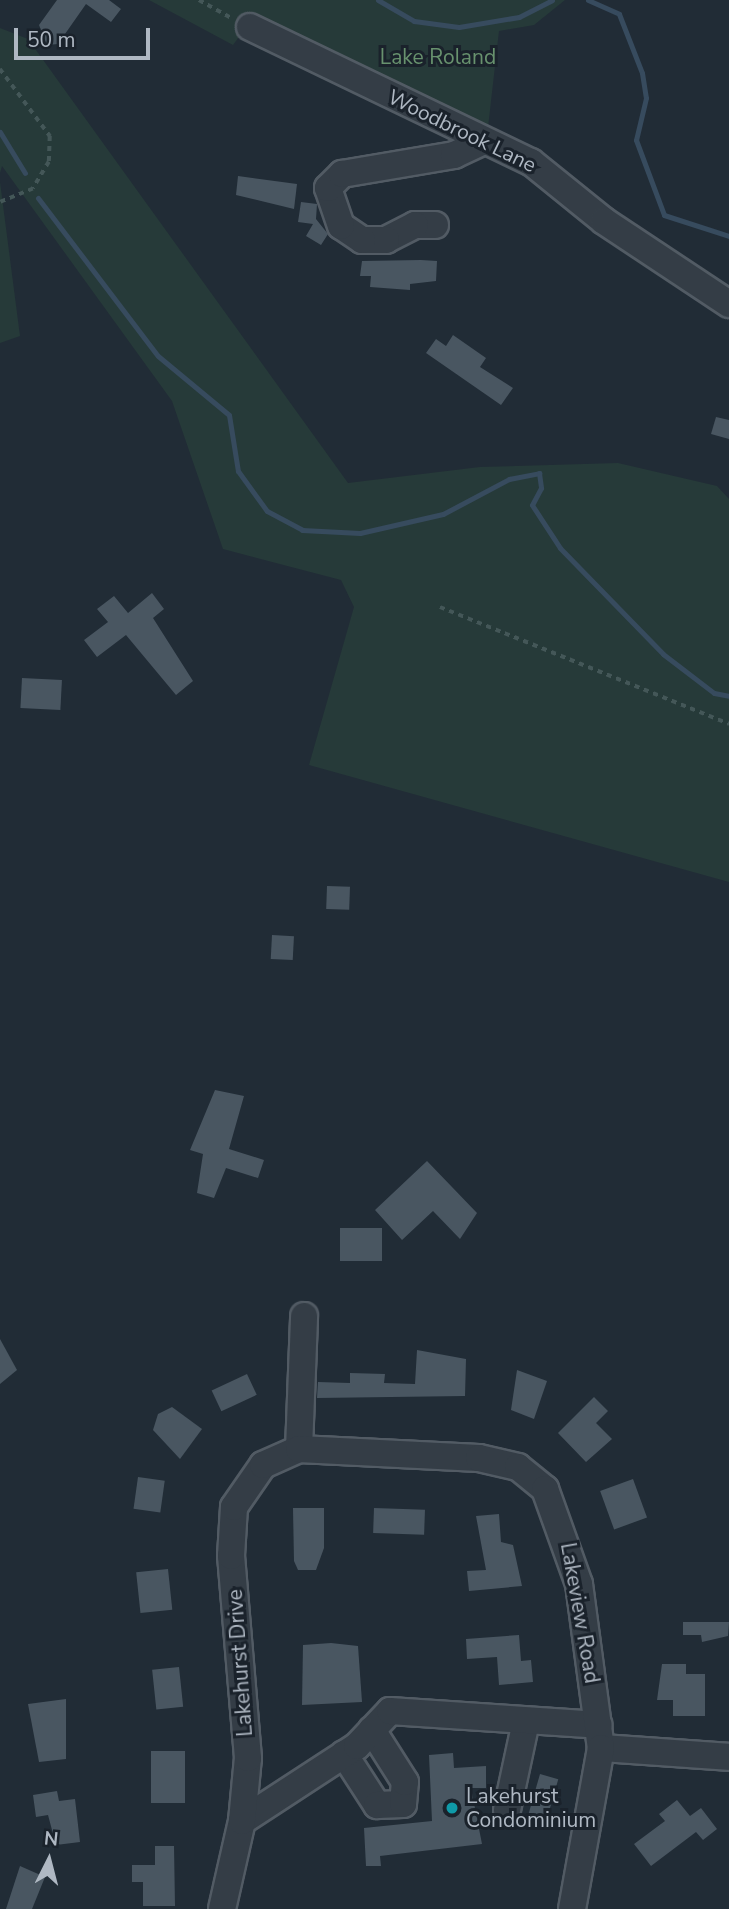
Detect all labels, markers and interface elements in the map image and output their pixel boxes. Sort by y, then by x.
scale bar [18,14,154,58]
text: 50 m [27,26,76,54]
park label: Lake Roland [380,44,496,70]
street label: Woodbrook Lane [384,84,540,178]
street label: Lakeview Road [555,1541,605,1685]
street label: Lakehurst Drive [222,1588,258,1738]
place label: Lakehurst Condominium [466,1783,596,1833]
marker: Lakehurst Condominium [444,1800,460,1816]
north arrow [14,1825,84,1895]
text: N [43,1825,60,1853]

